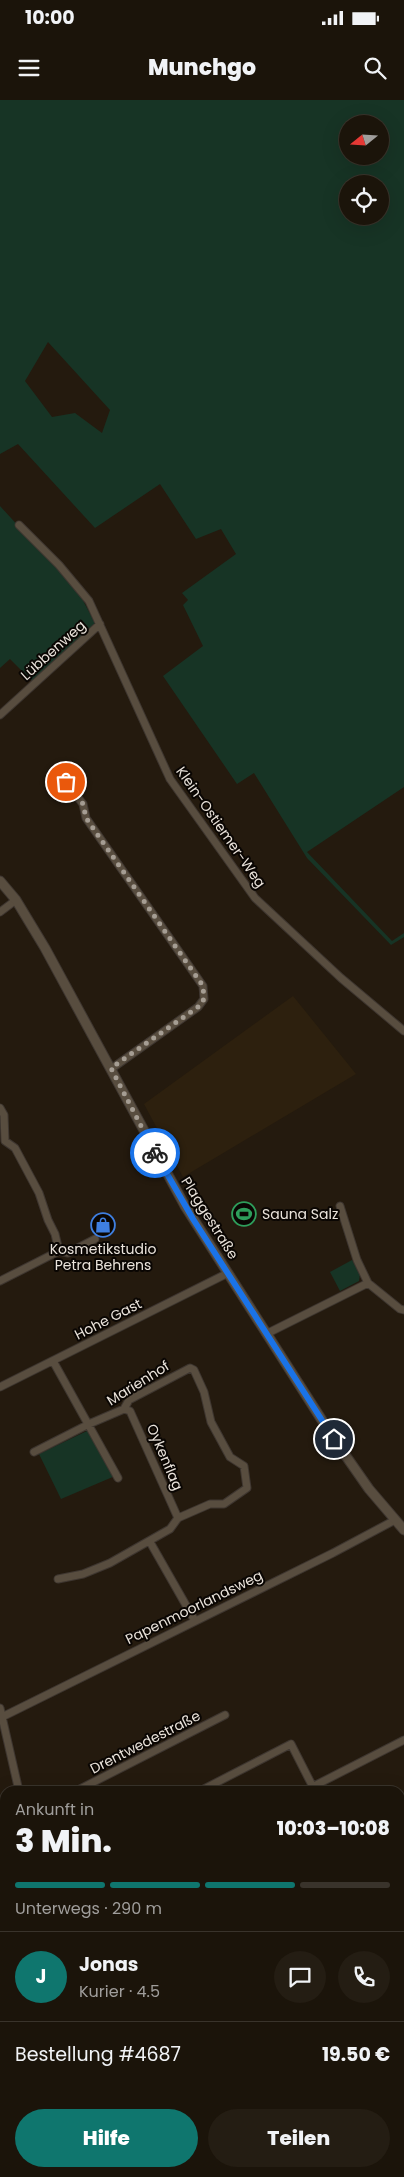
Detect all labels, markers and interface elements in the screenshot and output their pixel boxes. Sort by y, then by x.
text: 10:00 [25,4,75,31]
text: Munchgo [148,52,256,83]
icon: menu [15,54,43,82]
icon: search [361,54,389,82]
north arrow [339,115,389,165]
map controls [339,115,389,225]
button: locate [339,175,389,225]
street label: Lübbenweg [16,615,90,685]
pin [45,761,87,803]
street label: Klein-Ostiemer-Weg [172,762,270,892]
icon: bag [52,768,80,796]
courier [130,1128,180,1178]
icon: bike [141,1139,169,1167]
street label: Plaggestraße [177,1173,244,1263]
sports icon: Sauna Salz [231,1201,257,1227]
place label: Sauna Salz [262,1204,338,1224]
shop icon: Kosmetikstudio Petra Behrens [90,1212,116,1238]
place label: Kosmetikstudio Petra Behrens [50,1239,156,1275]
street label: Hohe Gast [71,1294,145,1344]
street label: Marienhof [103,1356,173,1410]
pin [313,1418,355,1460]
street label: Oykenflag [142,1421,188,1493]
icon: home [320,1425,348,1453]
street label: Papenmoorlandsweg [122,1565,266,1649]
street label: Drentwedestraße [86,1705,204,1778]
text: Ankunft in [15,1798,94,1821]
text: 10:03–10:08 [277,1815,390,1842]
text: 3 Min. [15,1818,112,1863]
text: Unterwegs · 290 m [15,1897,162,1920]
text: Jonas [79,1951,138,1978]
button: chat [274,1951,326,2003]
button: phone [338,1951,390,2003]
text: J [36,1963,46,1990]
text: Kurier · 4.5 [79,1980,160,2003]
text: Bestellung #4687 [15,2041,181,2068]
text: 19.50 € [322,2041,390,2068]
button: Hilfe [15,2109,198,2167]
button: Teilen [208,2109,390,2167]

